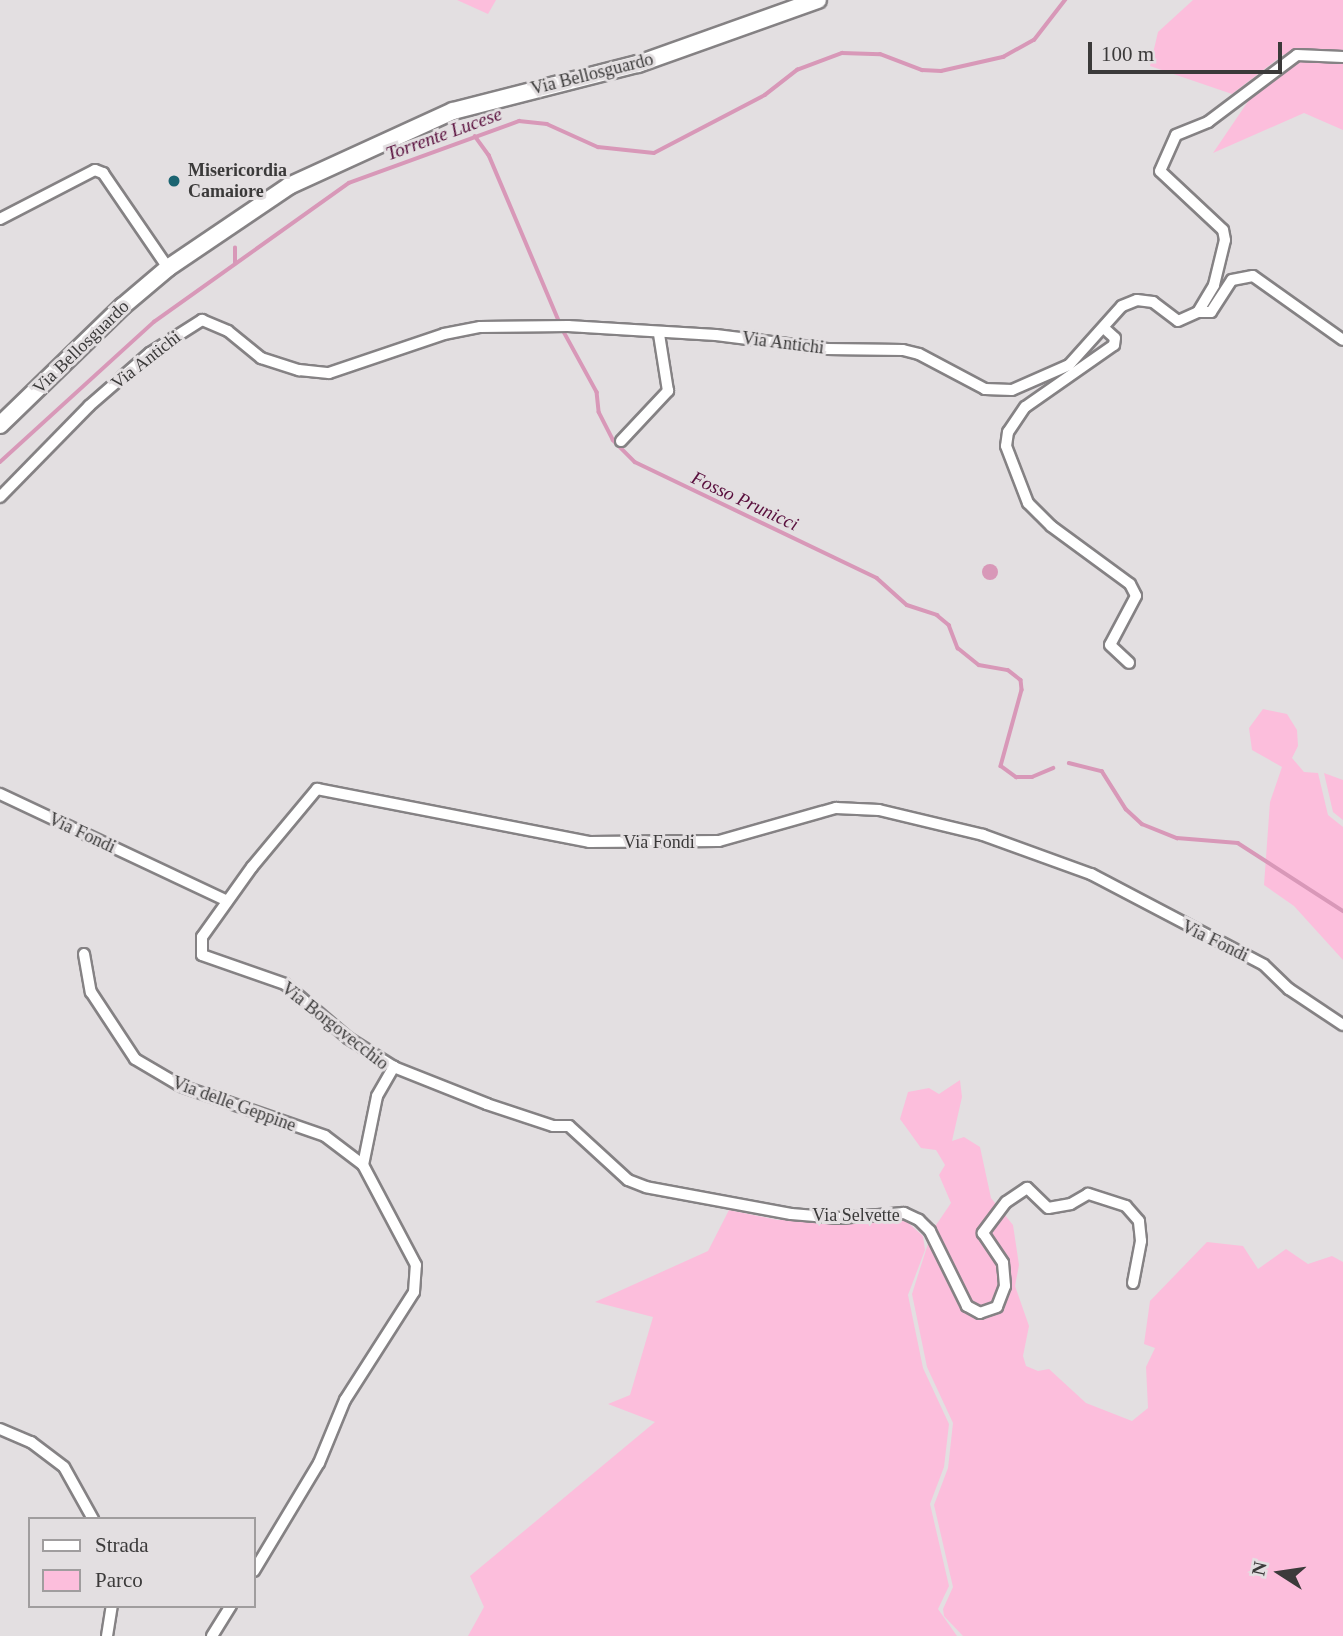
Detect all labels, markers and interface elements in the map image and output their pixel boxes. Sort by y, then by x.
scale bar [1091,28,1285,72]
text: 100 m [1101,42,1154,66]
street label: Via Bellosguardo [529,48,655,100]
water label: Torrente Lucese [383,102,505,166]
place label: Misericordia Camaiore [188,160,287,202]
marker: Misericordia Camaiore [166,173,182,189]
street label: Via Bellosguardo [28,296,134,398]
street label: Via Antichi [106,326,186,394]
street label: Via Antichi [740,327,826,359]
water label: Fosso Prunicci [688,466,802,536]
street label: Via Fondi [45,808,119,858]
street label: Via Fondi [623,831,695,853]
street label: Via Fondi [1178,916,1252,966]
street label: Via Borgovecchio [277,977,393,1075]
street label: Via delle Geppine [169,1072,299,1136]
street label: Via Selvette [812,1204,900,1226]
legend [28,1517,256,1608]
text: Strada [95,1533,149,1557]
north arrow [1245,1538,1315,1608]
text: N [1247,1560,1271,1577]
text: Parco [95,1568,143,1592]

